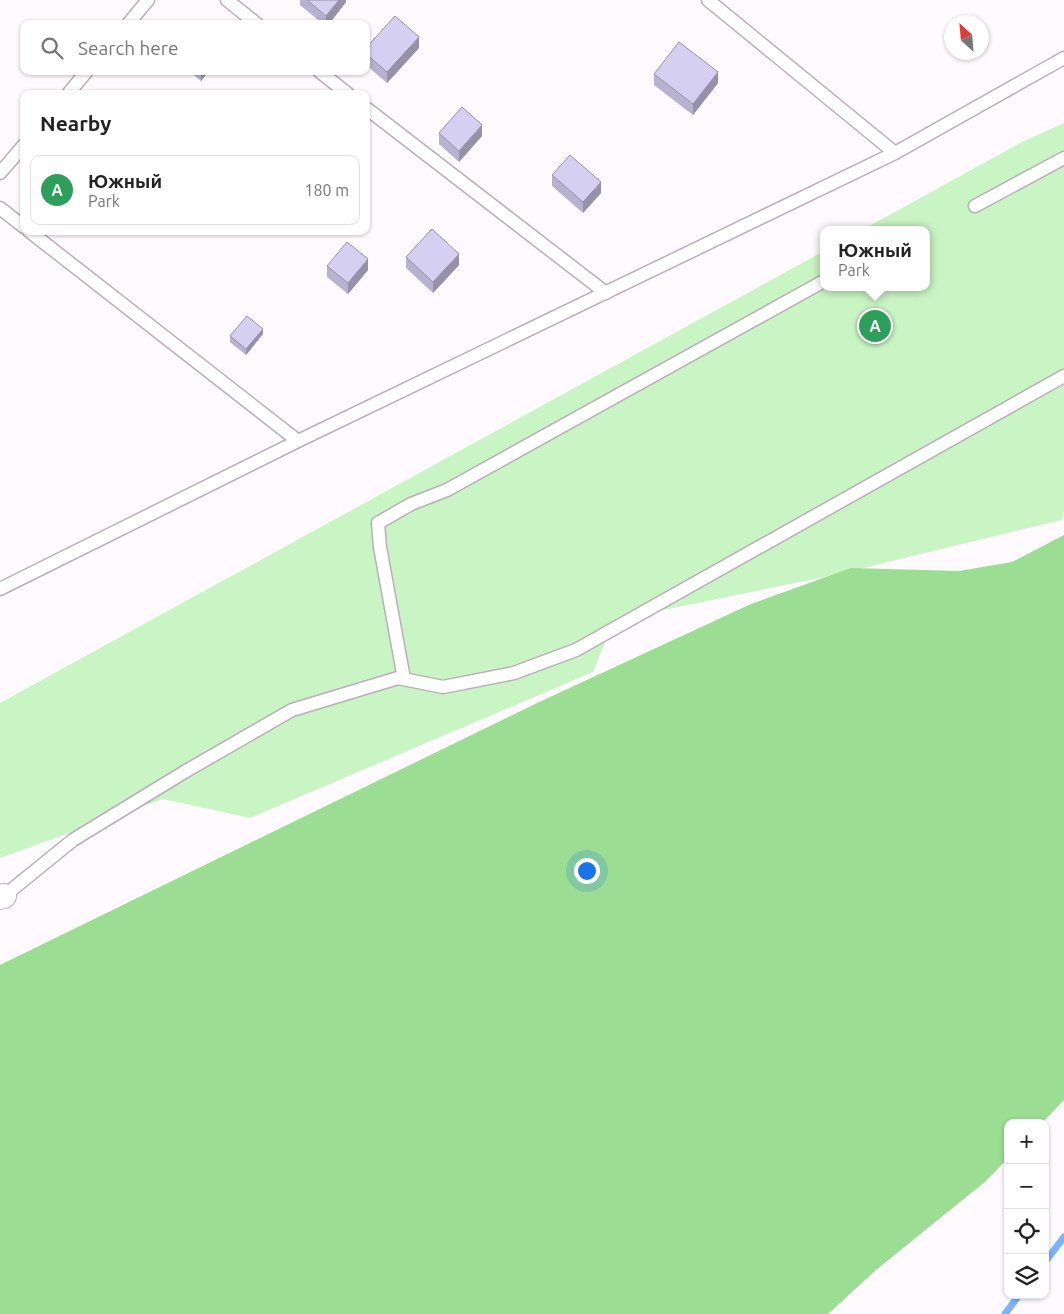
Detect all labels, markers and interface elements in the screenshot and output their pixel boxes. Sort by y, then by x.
north arrow [944,15,989,60]
search box [20,20,370,75]
icon: search [38,34,66,62]
text: Search here [78,37,178,59]
text: Nearby [40,111,111,135]
text: Южный [88,170,162,192]
text: A [51,181,63,199]
text: 180 m [304,181,349,199]
text: Park [88,192,120,210]
popup [820,226,930,291]
text: Южный [838,239,912,261]
text: Park [838,261,870,279]
pin: A [859,307,891,345]
your location [574,858,600,884]
map controls [1004,1119,1049,1299]
button: + [1004,1119,1049,1164]
button: − [1004,1164,1049,1209]
button: locate [1004,1209,1049,1254]
button: layers [1004,1254,1049,1299]

